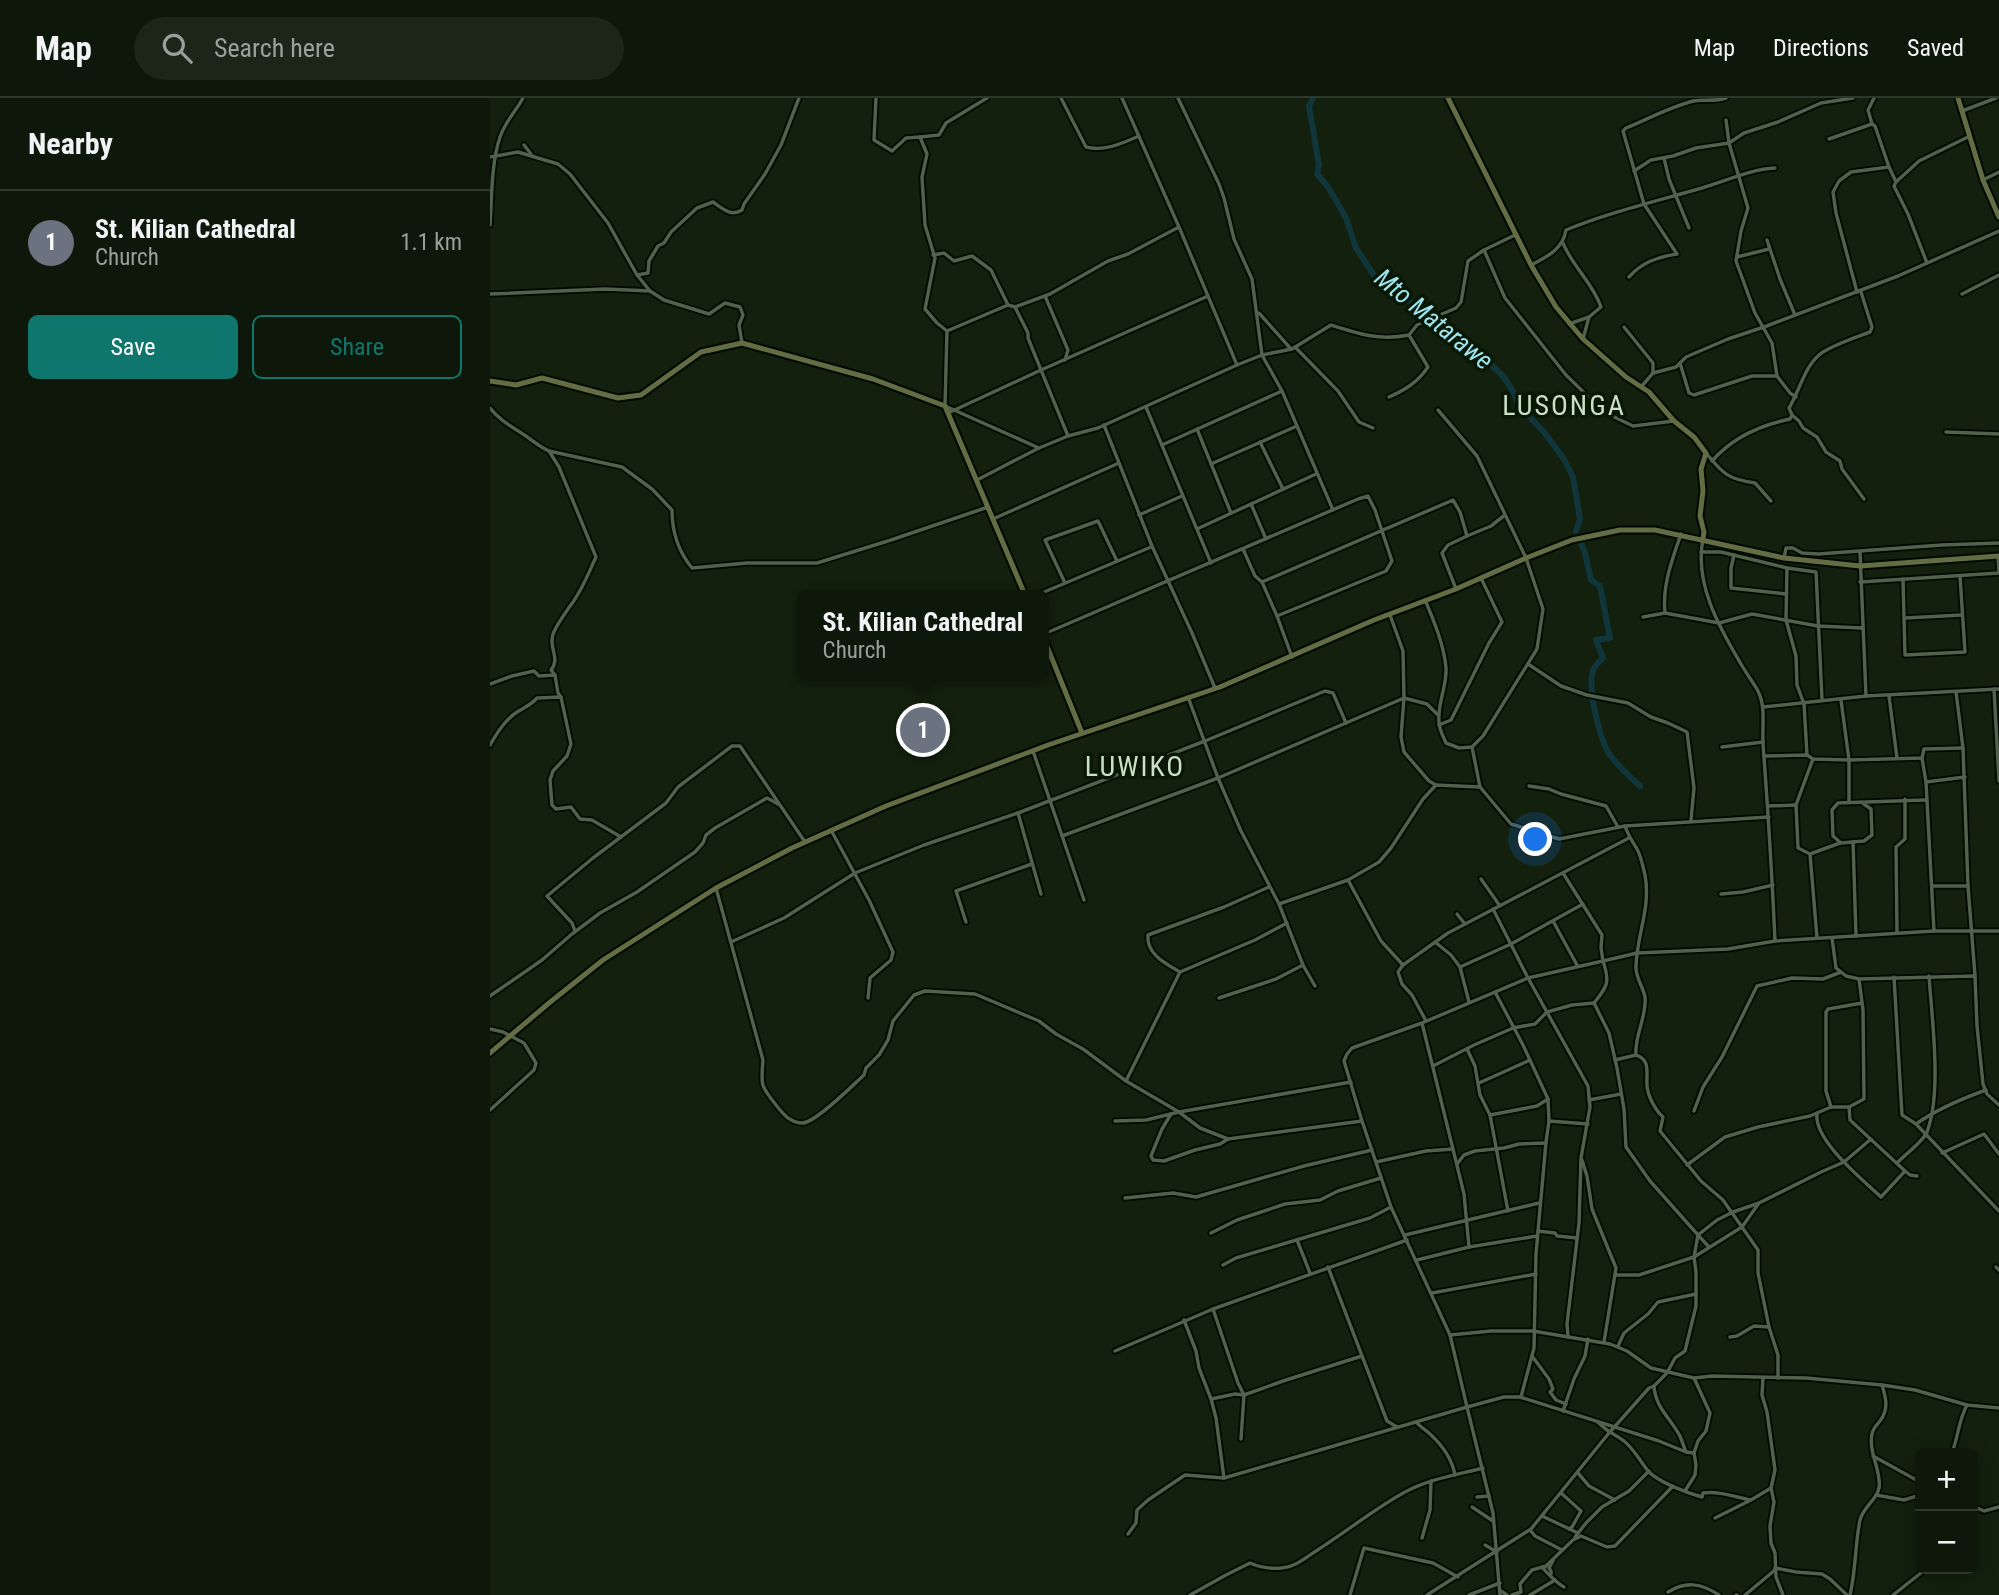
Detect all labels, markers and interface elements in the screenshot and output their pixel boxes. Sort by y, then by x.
search box [134,17,624,80]
text: Map [35,29,92,68]
icon: search [158,29,196,67]
text: Search here [214,33,335,63]
text: Map [1694,34,1735,62]
text: Directions [1773,34,1869,62]
text: Saved [1907,34,1964,62]
text: Nearby [28,126,113,161]
text: St. Kilian Cathedral [95,214,296,244]
text: 1 [45,229,57,256]
text: 1.1 km [400,229,462,256]
text: Church [95,244,159,271]
water label: Mto Matarawe [1369,262,1499,376]
button: Save [28,315,238,379]
button: Share [252,315,462,379]
district label: LUSONGA [1502,389,1626,422]
popup [797,590,1049,681]
text: St. Kilian Cathedral [823,607,1023,637]
text: Church [823,637,886,664]
pin: 1 [900,704,946,756]
district label: LUWIKO [1085,750,1185,783]
your location [1518,822,1552,856]
map controls [1915,1448,1978,1574]
button: + [1915,1448,1978,1511]
button: − [1915,1511,1978,1574]

